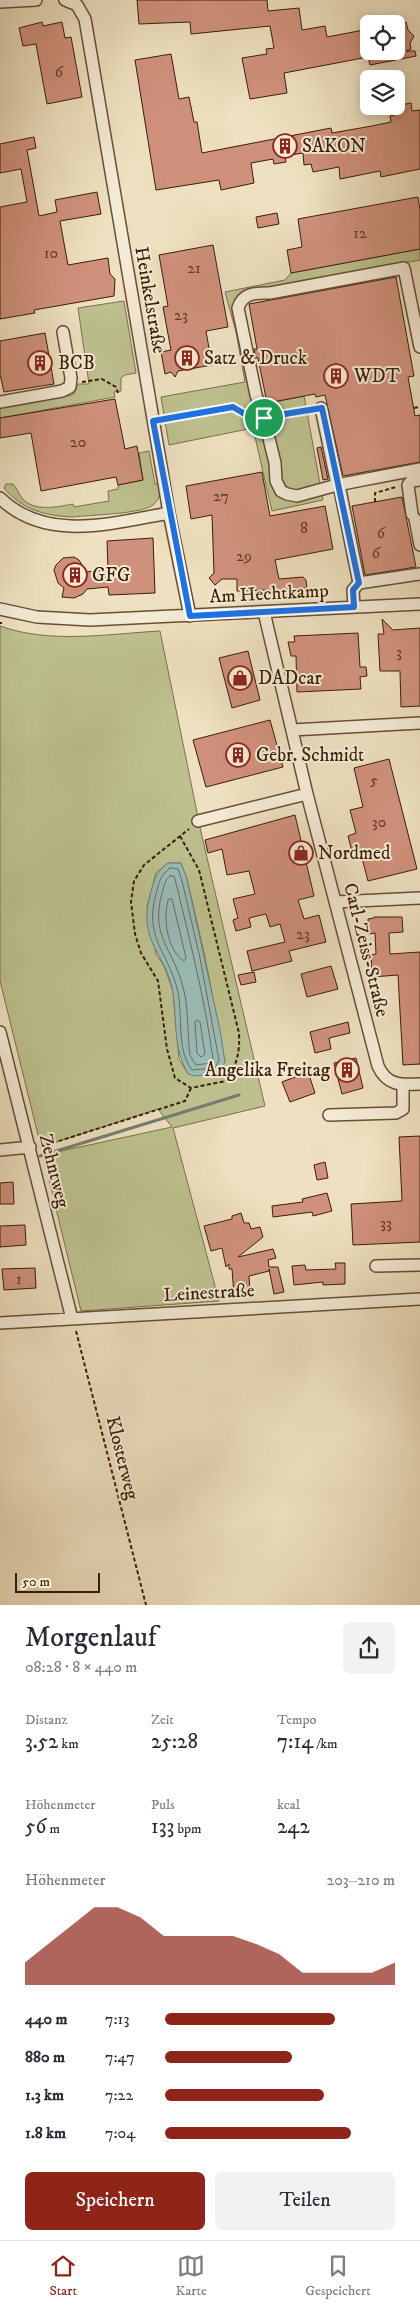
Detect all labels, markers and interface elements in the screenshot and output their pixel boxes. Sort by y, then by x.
map controls [360,15,405,115]
button: locate [360,15,405,60]
house number: 6 [55,62,64,82]
button: layers [360,70,405,115]
building icon: SAKON [272,133,298,159]
place label: SAKON [302,135,366,158]
house number: 12 [353,223,367,243]
house number: 10 [44,243,58,263]
street label: Heinkelstraße [129,245,171,355]
house number: 21 [187,258,201,278]
house number: 23 [174,305,188,325]
building icon: Satz & Druck [174,345,200,371]
place label: Satz & Druck [204,347,308,370]
building icon: BCB [27,350,53,376]
place label: BCB [58,352,95,375]
building icon: WDT [323,363,349,389]
place label: WDT [353,365,401,388]
pin [243,397,285,439]
icon: arrive [250,404,278,432]
house number: 20 [70,432,86,452]
house number: 27 [213,486,229,506]
house number: 8 [300,518,308,538]
house number: 6 [377,523,386,543]
house number: 6 [372,543,381,563]
house number: 29 [236,546,252,566]
building icon: GFG [62,562,88,588]
place label: GFG [92,564,130,587]
street label: Am Hechtkamp [209,579,329,609]
house number: 3 [396,642,402,662]
shop icon: DADcar [227,665,253,691]
place label: DADcar [258,667,322,690]
building icon: Gebr. Schmidt [225,742,251,768]
place label: Gebr. Schmidt [256,744,364,767]
house number: 5 [370,770,378,790]
house number: 30 [372,812,386,832]
shop icon: Nordmed [288,840,314,866]
place label: Nordmed [318,842,391,865]
street label: Carl-Zeiss-Straße [338,881,394,1019]
house number: 23 [296,924,310,944]
building icon: Angelika Freitag [334,1057,360,1083]
place label: Angelika Freitag [205,1059,331,1082]
street label: Zehntweg [34,1132,74,1211]
house number: 33 [380,1213,392,1233]
house number: 1 [16,1269,22,1289]
street label: Leinestraße [163,1279,255,1307]
street label: Klosterweg [101,1414,144,1503]
scale bar [15,1570,100,1593]
text: 50 m [22,1573,50,1591]
text: Morgenlauf [25,1620,157,1655]
button: share [343,1622,395,1674]
text: 08:28 · 8 × 440 m [25,1657,137,1677]
text: Distanz [25,1711,68,1729]
text: Zeit [151,1711,174,1729]
text: Tempo [277,1711,316,1729]
text: 3.52 [25,1729,58,1755]
text: 25:28 [151,1729,198,1755]
text: 7:14 [277,1729,313,1755]
text: km [58,1735,79,1753]
text: /km [313,1735,338,1753]
text: Höhenmeter [25,1796,95,1814]
text: Puls [151,1796,175,1814]
text: kcal [277,1796,300,1814]
text: 56 [25,1814,46,1840]
text: 133 [151,1814,174,1840]
text: 242 [277,1814,310,1840]
text: m [46,1820,60,1838]
text: bpm [174,1820,202,1838]
text: Höhenmeter [25,1870,106,1890]
text: 203–210 m [326,1870,395,1890]
text: 440 m [25,2009,67,2029]
text: 7:13 [105,2009,129,2029]
text: 880 m [25,2047,65,2067]
text: 7:47 [105,2047,135,2067]
text: 1.3 km [25,2085,64,2105]
text: 7:22 [105,2085,133,2105]
text: 1.8 km [25,2123,66,2143]
text: 7:04 [105,2123,135,2143]
button: Speichern [25,2172,205,2230]
button: Teilen [215,2172,395,2230]
tab: Start [49,2252,77,2300]
tab: Karte [176,2252,207,2300]
tab: Gespeichert [305,2252,371,2300]

